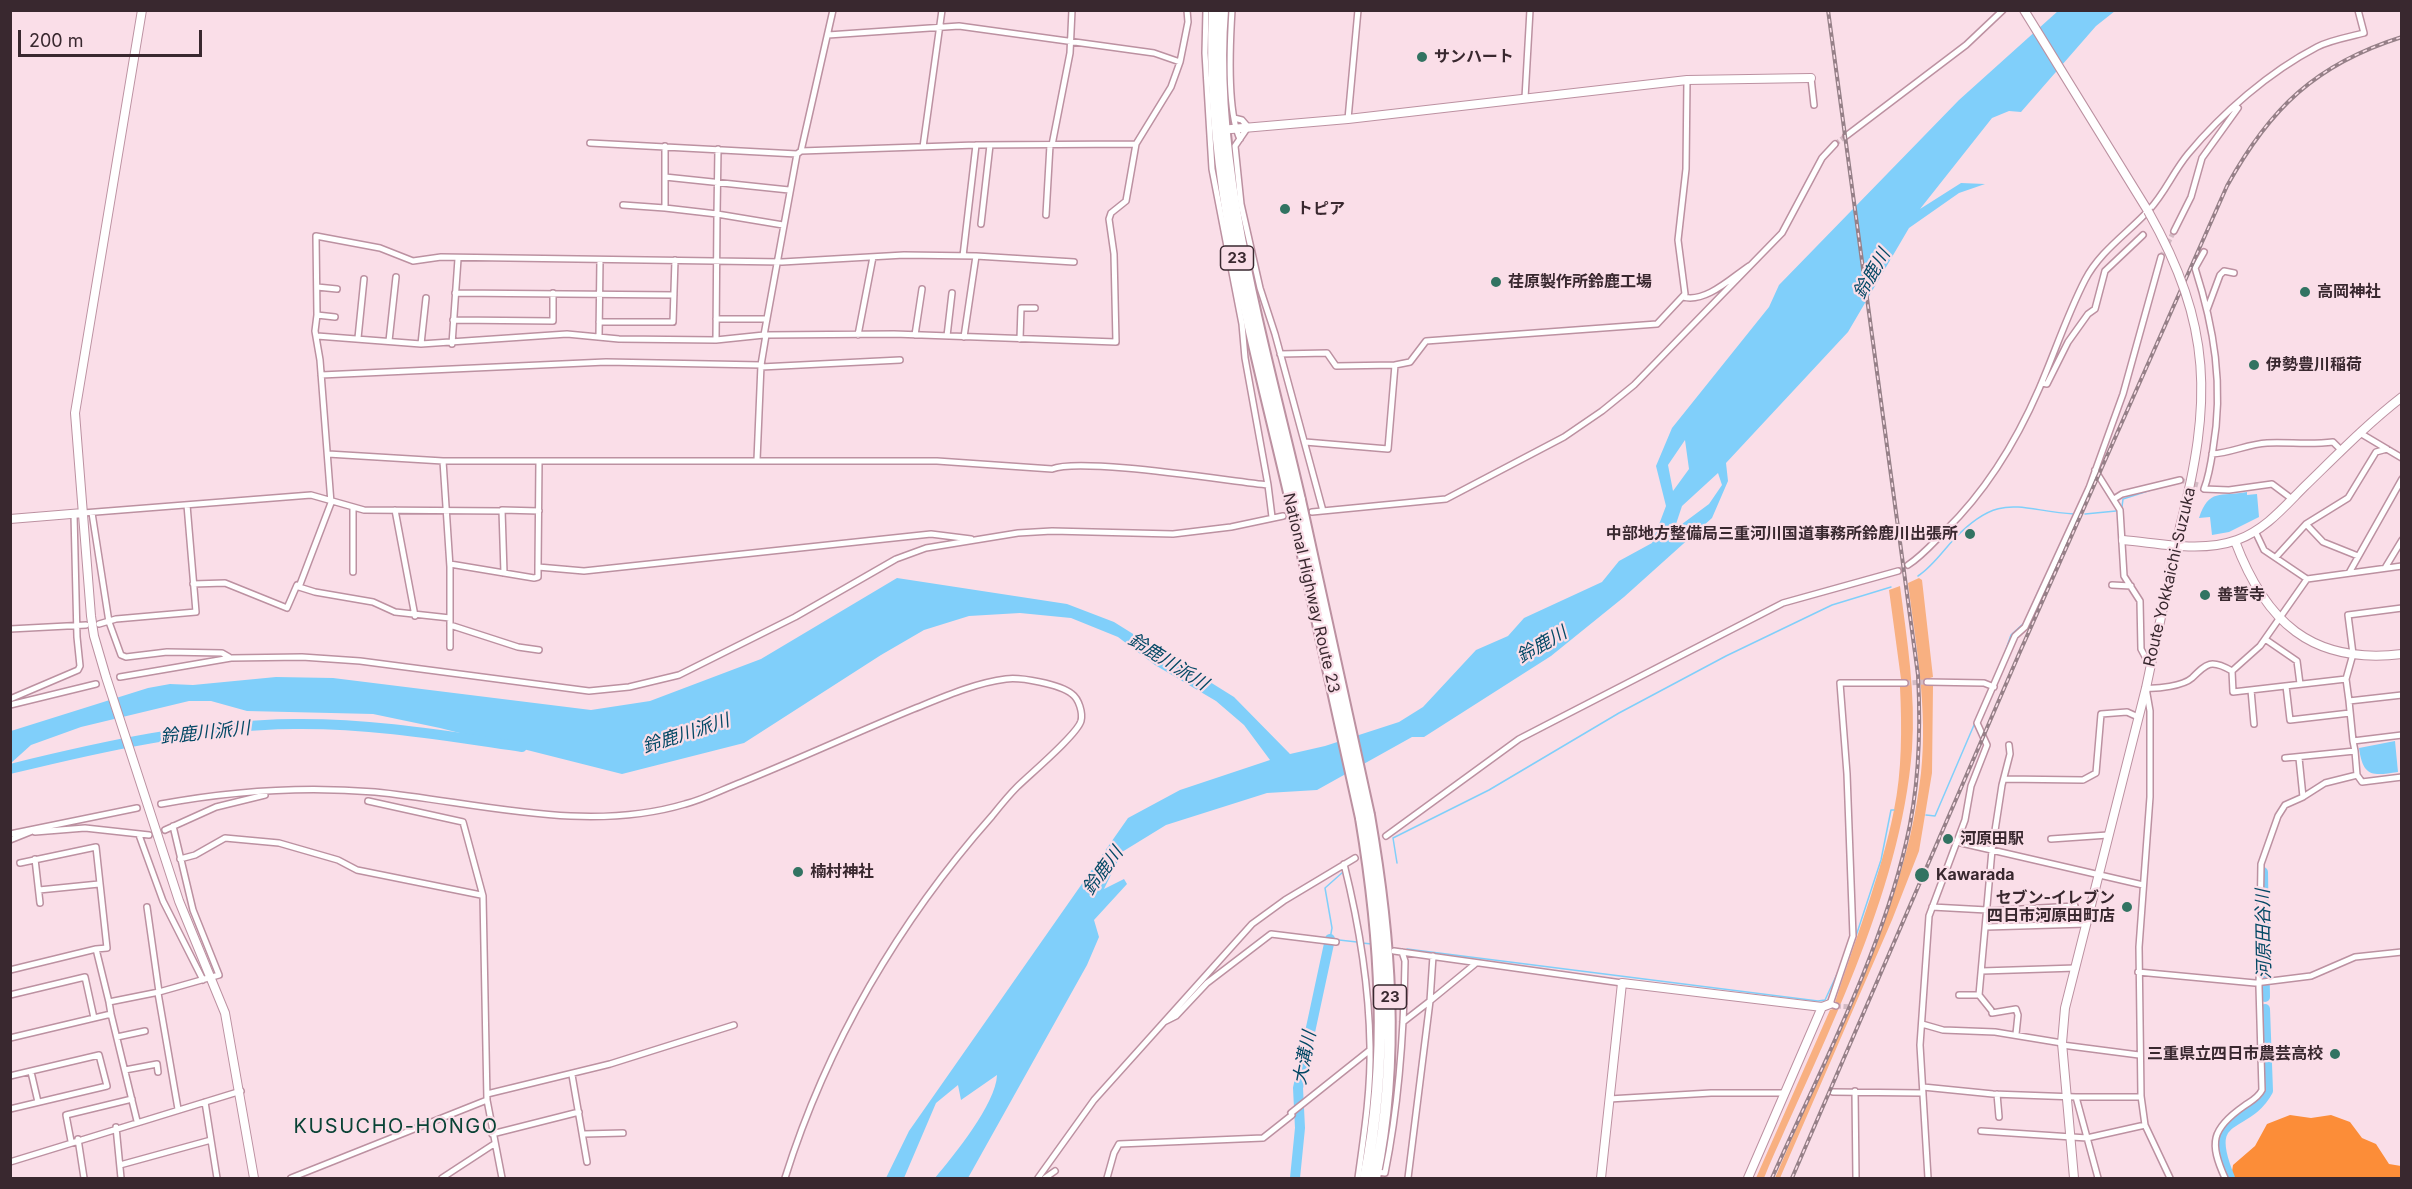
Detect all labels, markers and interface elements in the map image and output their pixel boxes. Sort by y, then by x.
scale bar [21,18,206,56]
text: 200 m [29,30,84,51]
place label: サンハート [1434,47,1514,67]
marker: サンハート [1415,50,1429,64]
place label: トピア [1297,199,1345,219]
marker: トピア [1278,202,1292,216]
water label: 鈴鹿川 [1849,245,1895,303]
road number: 23 [1220,246,1254,270]
place label: 荏原製作所鈴鹿工場 [1508,272,1652,292]
marker: 荏原製作所鈴鹿工場 [1489,275,1503,289]
place label: 高岡神社 [2317,282,2381,302]
marker: 高岡神社 [2298,285,2312,299]
place label: 伊勢豊川稲荷 [2266,355,2362,375]
marker: 伊勢豊川稲荷 [2247,358,2261,372]
street label: Route Yokkaichi-Suzuka [2140,486,2200,668]
street label: National Highway Route 23 [1279,491,1343,695]
place label: 中部地方整備局三重河川国道事務所鈴鹿川出張所 [1606,524,1958,544]
marker: 中部地方整備局三重河川国道事務所鈴鹿川出張所 [1963,527,1977,541]
place label: 善誓寺 [2217,585,2265,605]
marker: 善誓寺 [2198,588,2212,602]
water label: 鈴鹿川 [1513,622,1571,668]
water label: 鈴鹿川派川 [1124,629,1212,695]
water label: 鈴鹿川派川 [640,710,732,758]
water label: 鈴鹿川派川 [159,718,251,748]
place label: 河原田駅 [1960,829,2024,849]
marker: 河原田駅 [1941,832,1955,846]
water label: 鈴鹿川 [1078,843,1128,899]
place label: 楠村神社 [810,862,874,882]
marker: 楠村神社 [791,865,805,879]
place label: Kawarada [1936,865,2015,885]
marker: Kawarada [1913,866,1931,884]
place label: セブン-イレブン 四日市河原田町店 [1987,888,2115,926]
water label: 河原田谷川 [2252,889,2276,979]
marker: セブン-イレブン 四日市河原田町店 [2120,900,2134,914]
road number: 23 [1374,985,1406,1009]
water label: 大溝川 [1289,1029,1321,1087]
place label: 三重県立四日市農芸高校 [2147,1044,2323,1064]
marker: 三重県立四日市農芸高校 [2328,1047,2342,1061]
district label: KUSUCHO-HONGO [294,1115,498,1139]

